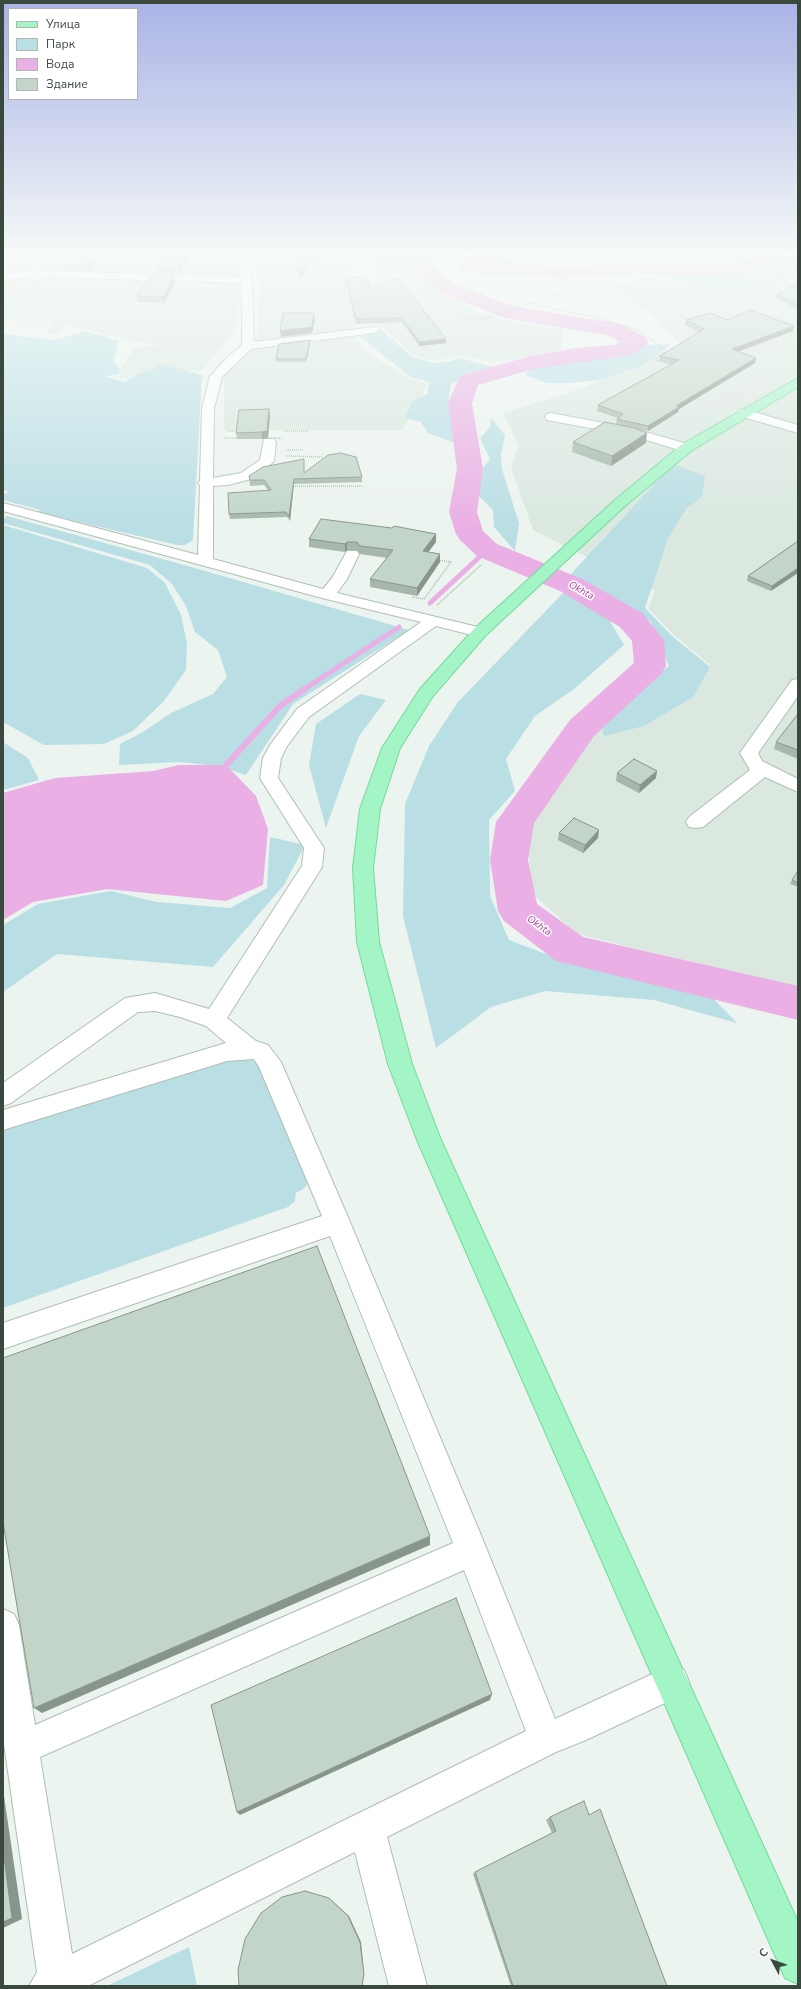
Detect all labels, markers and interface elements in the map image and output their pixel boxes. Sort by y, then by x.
legend [8,8,138,100]
text: Улица [46,16,80,32]
text: Парк [46,36,75,52]
text: Вода [46,56,74,72]
text: Здание [46,76,88,92]
water label: Okhta [566,579,596,603]
water label: Okhta [524,913,554,939]
north arrow [753,1941,793,1981]
text: С [755,1945,772,1961]

